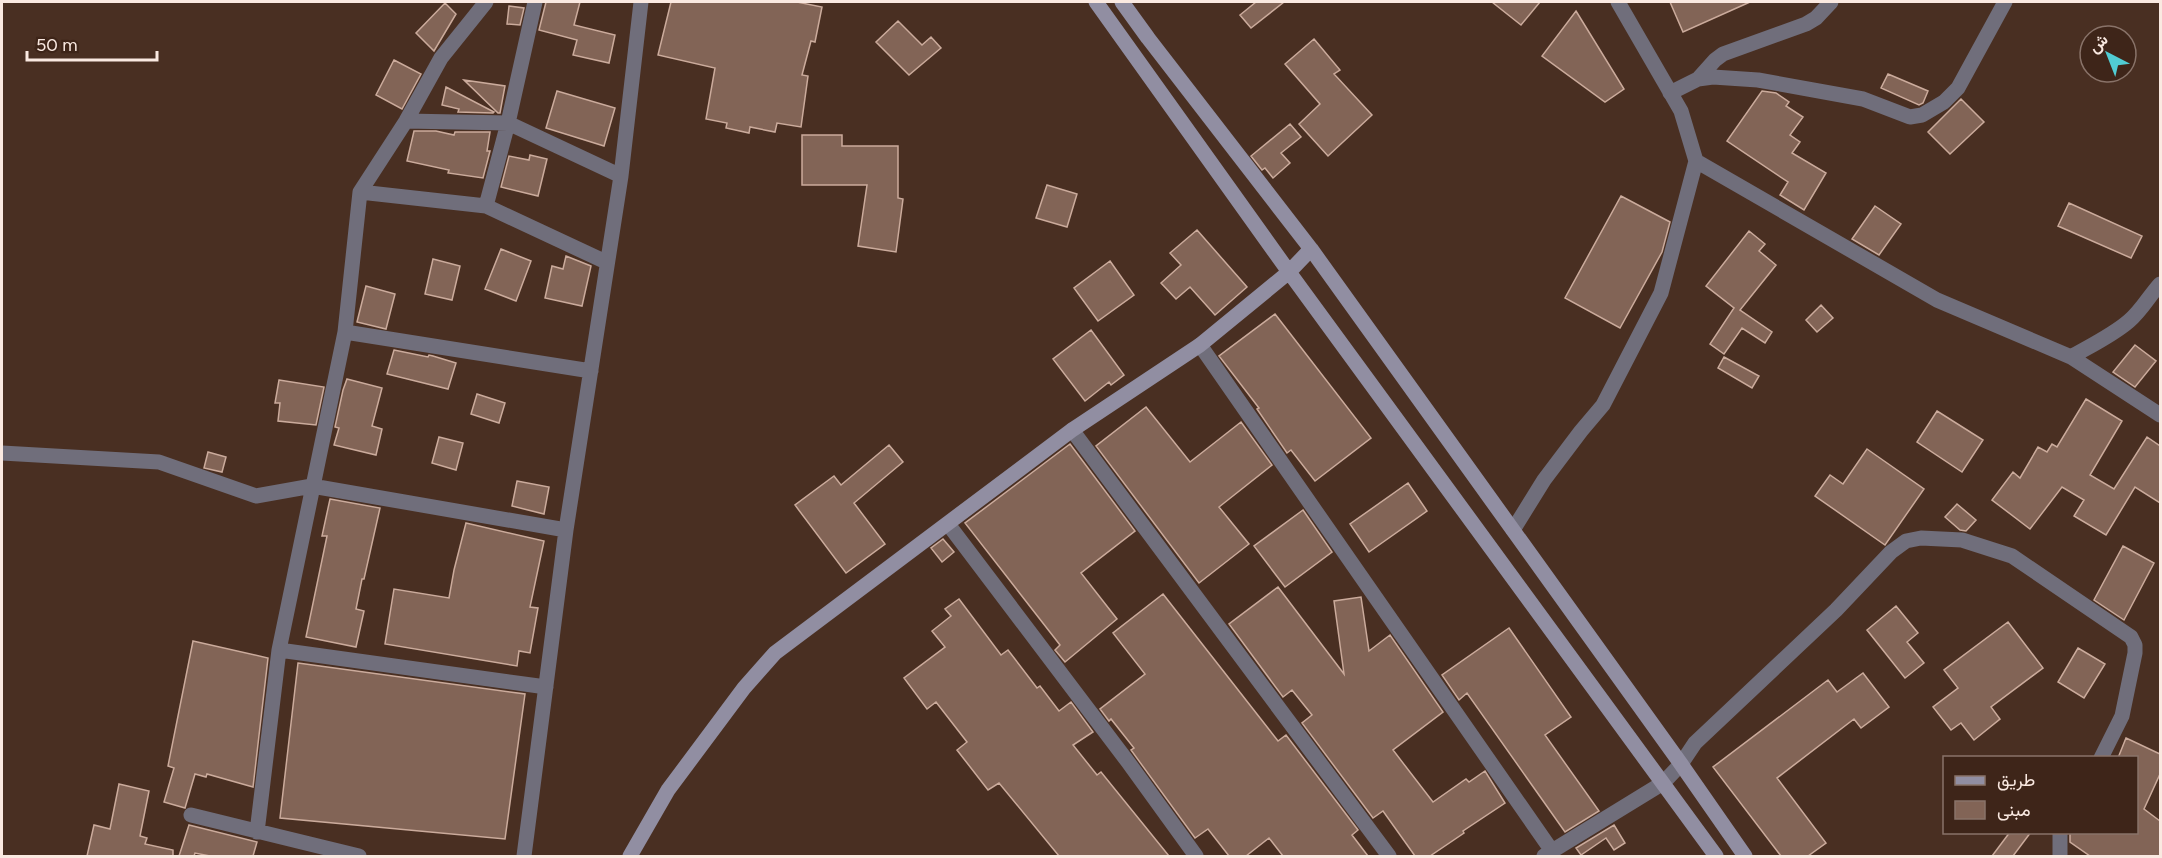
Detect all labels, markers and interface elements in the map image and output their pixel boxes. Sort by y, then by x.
scale bar [27,24,158,62]
north arrow [2078,24,2138,84]
text: ش [2085,30,2112,57]
text: 50 m [36,34,78,56]
legend [1943,756,2138,834]
text: طريق [1997,769,2035,791]
text: مبنى [1997,799,2031,821]

